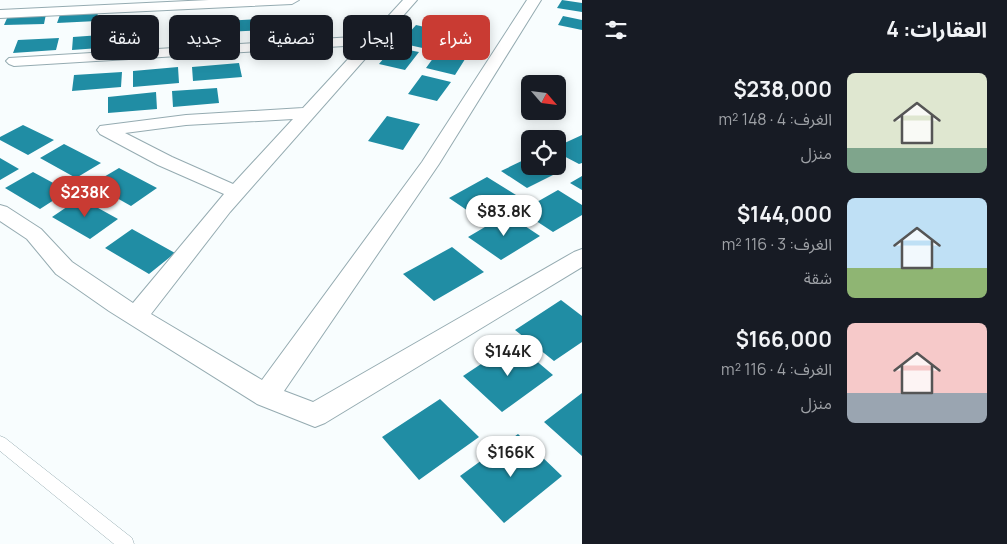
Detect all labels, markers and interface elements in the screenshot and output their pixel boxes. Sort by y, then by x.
chip: شقة [91,15,159,60]
chip: جديد [169,15,240,60]
chip: تصفية [250,15,333,60]
chip: إيجار [343,15,412,60]
chip: شراء [422,15,490,60]
text: العقارات: 4 [886,15,987,43]
icon: filters [602,16,630,44]
north arrow [521,75,566,120]
map controls [521,75,566,175]
text: $238,000 [733,75,832,103]
icon: home [887,93,947,153]
text: الغرف: 4 · 148 m² [719,108,832,130]
button: locate [521,130,566,175]
text: منزل [801,142,832,164]
pin: $238K [50,176,120,218]
text: $238K [60,181,110,203]
pin: $83.8K [463,194,545,237]
text: $83.8K [477,200,531,222]
text: $144,000 [737,200,832,228]
icon: home [887,218,947,278]
text: الغرف: 3 · 116 m² [722,233,832,255]
text: شقة [804,267,832,289]
text: $166,000 [736,325,832,353]
pin: $144K [473,334,543,377]
text: $144K [485,340,531,362]
icon: home [887,343,947,403]
text: الغرف: 4 · 116 m² [721,358,832,380]
text: منزل [801,392,832,414]
pin: $166K [476,436,546,478]
text: $166K [487,441,535,463]

